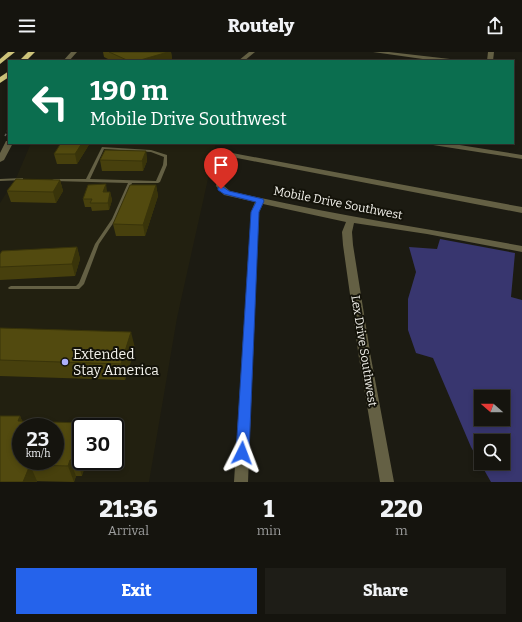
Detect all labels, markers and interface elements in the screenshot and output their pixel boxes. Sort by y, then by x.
icon: menu [16,15,38,37]
text: Routely [228,15,294,37]
icon: share [484,15,506,37]
text: 190 m [90,74,168,107]
icon: left [24,76,76,128]
text: Mobile Drive Southwest [90,108,287,130]
pin [204,148,238,189]
icon: arrive [210,154,232,176]
street label: Mobile Drive Southwest [272,184,404,223]
street label: Lex Drive Southwest [348,294,380,408]
place label: Extended Stay America [73,346,159,379]
marker: Extended Stay America [60,357,70,367]
north arrow [474,390,510,426]
map controls [474,390,510,470]
speed limit sign: 30 [72,418,124,470]
text: 23 [27,427,49,451]
position arrow [221,432,263,474]
button: search [474,434,510,470]
text: km/h [26,448,50,460]
text: 21:36 [99,495,158,523]
text: 1 [264,495,274,523]
text: 220 [380,495,423,523]
text: Arrival [108,523,149,538]
text: min [257,523,281,538]
text: m [395,523,408,538]
button: Exit [16,568,257,614]
button: Share [265,568,506,614]

